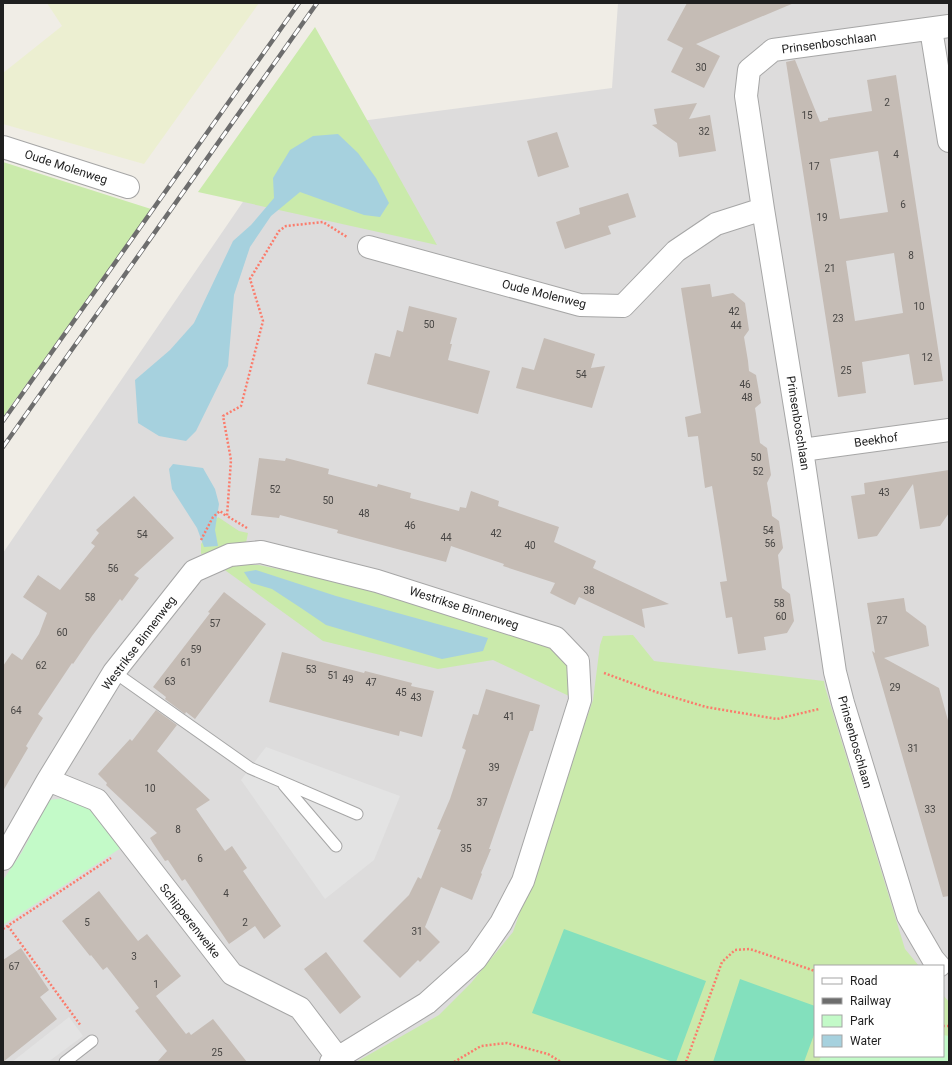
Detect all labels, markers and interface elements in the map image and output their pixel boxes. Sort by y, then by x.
street label: Prinsenboschlaan [781,29,877,57]
house number: 30 [695,62,707,73]
house number: 2 [884,97,890,108]
house number: 15 [801,110,813,121]
house number: 32 [698,126,710,137]
street label: Oude Molenweg [23,147,109,187]
house number: 4 [893,149,899,160]
house number: 17 [808,161,820,172]
house number: 6 [900,199,906,210]
house number: 19 [816,212,828,223]
house number: 8 [908,250,914,261]
house number: 21 [824,263,836,274]
street label: Oude Molenweg [500,277,588,311]
house number: 10 [913,301,925,312]
house number: 42 [728,306,740,317]
house number: 23 [832,313,844,324]
house number: 50 [423,319,435,330]
house number: 44 [730,320,742,331]
house number: 12 [921,352,933,363]
house number: 25 [840,365,852,376]
house number: 54 [575,369,587,380]
street label: Prinsenboschlaan [784,375,812,471]
house number: 46 [739,379,751,390]
house number: 48 [741,392,753,403]
street label: Beekhof [853,430,900,450]
house number: 50 [750,452,762,463]
house number: 52 [752,466,764,477]
house number: 52 [269,484,281,495]
house number: 43 [878,487,890,498]
house number: 50 [322,495,334,506]
house number: 48 [358,508,370,519]
house number: 46 [404,520,416,531]
house number: 54 [762,525,774,536]
house number: 42 [490,528,502,539]
house number: 54 [136,529,148,540]
house number: 44 [440,532,452,543]
house number: 56 [764,538,776,549]
house number: 40 [524,540,536,551]
house number: 56 [107,563,119,574]
street label: Westrikse Binnenweg [407,584,521,632]
house number: 38 [583,585,595,596]
house number: 58 [84,592,96,603]
street label: Westrikse Binnenweg [99,593,179,693]
house number: 58 [773,598,785,609]
house number: 60 [775,611,787,622]
house number: 27 [876,615,888,626]
house number: 57 [209,618,221,629]
house number: 60 [56,627,68,638]
house number: 59 [190,644,202,655]
house number: 61 [180,657,192,668]
house number: 62 [35,660,47,671]
house number: 53 [305,664,317,675]
house number: 51 [327,670,339,681]
house number: 49 [342,674,354,685]
house number: 63 [164,676,176,687]
house number: 47 [365,677,377,688]
house number: 29 [889,682,901,693]
house number: 45 [395,687,407,698]
house number: 43 [410,692,422,703]
street label: Prinsenboschlaan [835,694,875,790]
house number: 64 [10,705,22,716]
house number: 41 [503,711,515,722]
house number: 31 [907,743,919,754]
house number: 39 [488,762,500,773]
house number: 10 [144,783,156,794]
house number: 37 [476,797,488,808]
house number: 33 [924,804,936,815]
house number: 8 [175,824,181,835]
house number: 35 [460,843,472,854]
house number: 6 [197,853,203,864]
street label: Schipperenweike [157,881,223,961]
house number: 4 [223,888,229,899]
house number: 5 [84,917,90,928]
house number: 2 [242,917,248,928]
house number: 31 [411,926,423,937]
house number: 3 [131,951,137,962]
house number: 67 [8,961,20,972]
legend [814,965,944,1057]
text: Road [850,974,878,988]
house number: 1 [153,979,159,990]
text: Railway [850,994,891,1008]
text: Park [850,1014,875,1028]
text: Water [850,1034,881,1048]
house number: 25 [211,1047,223,1058]

